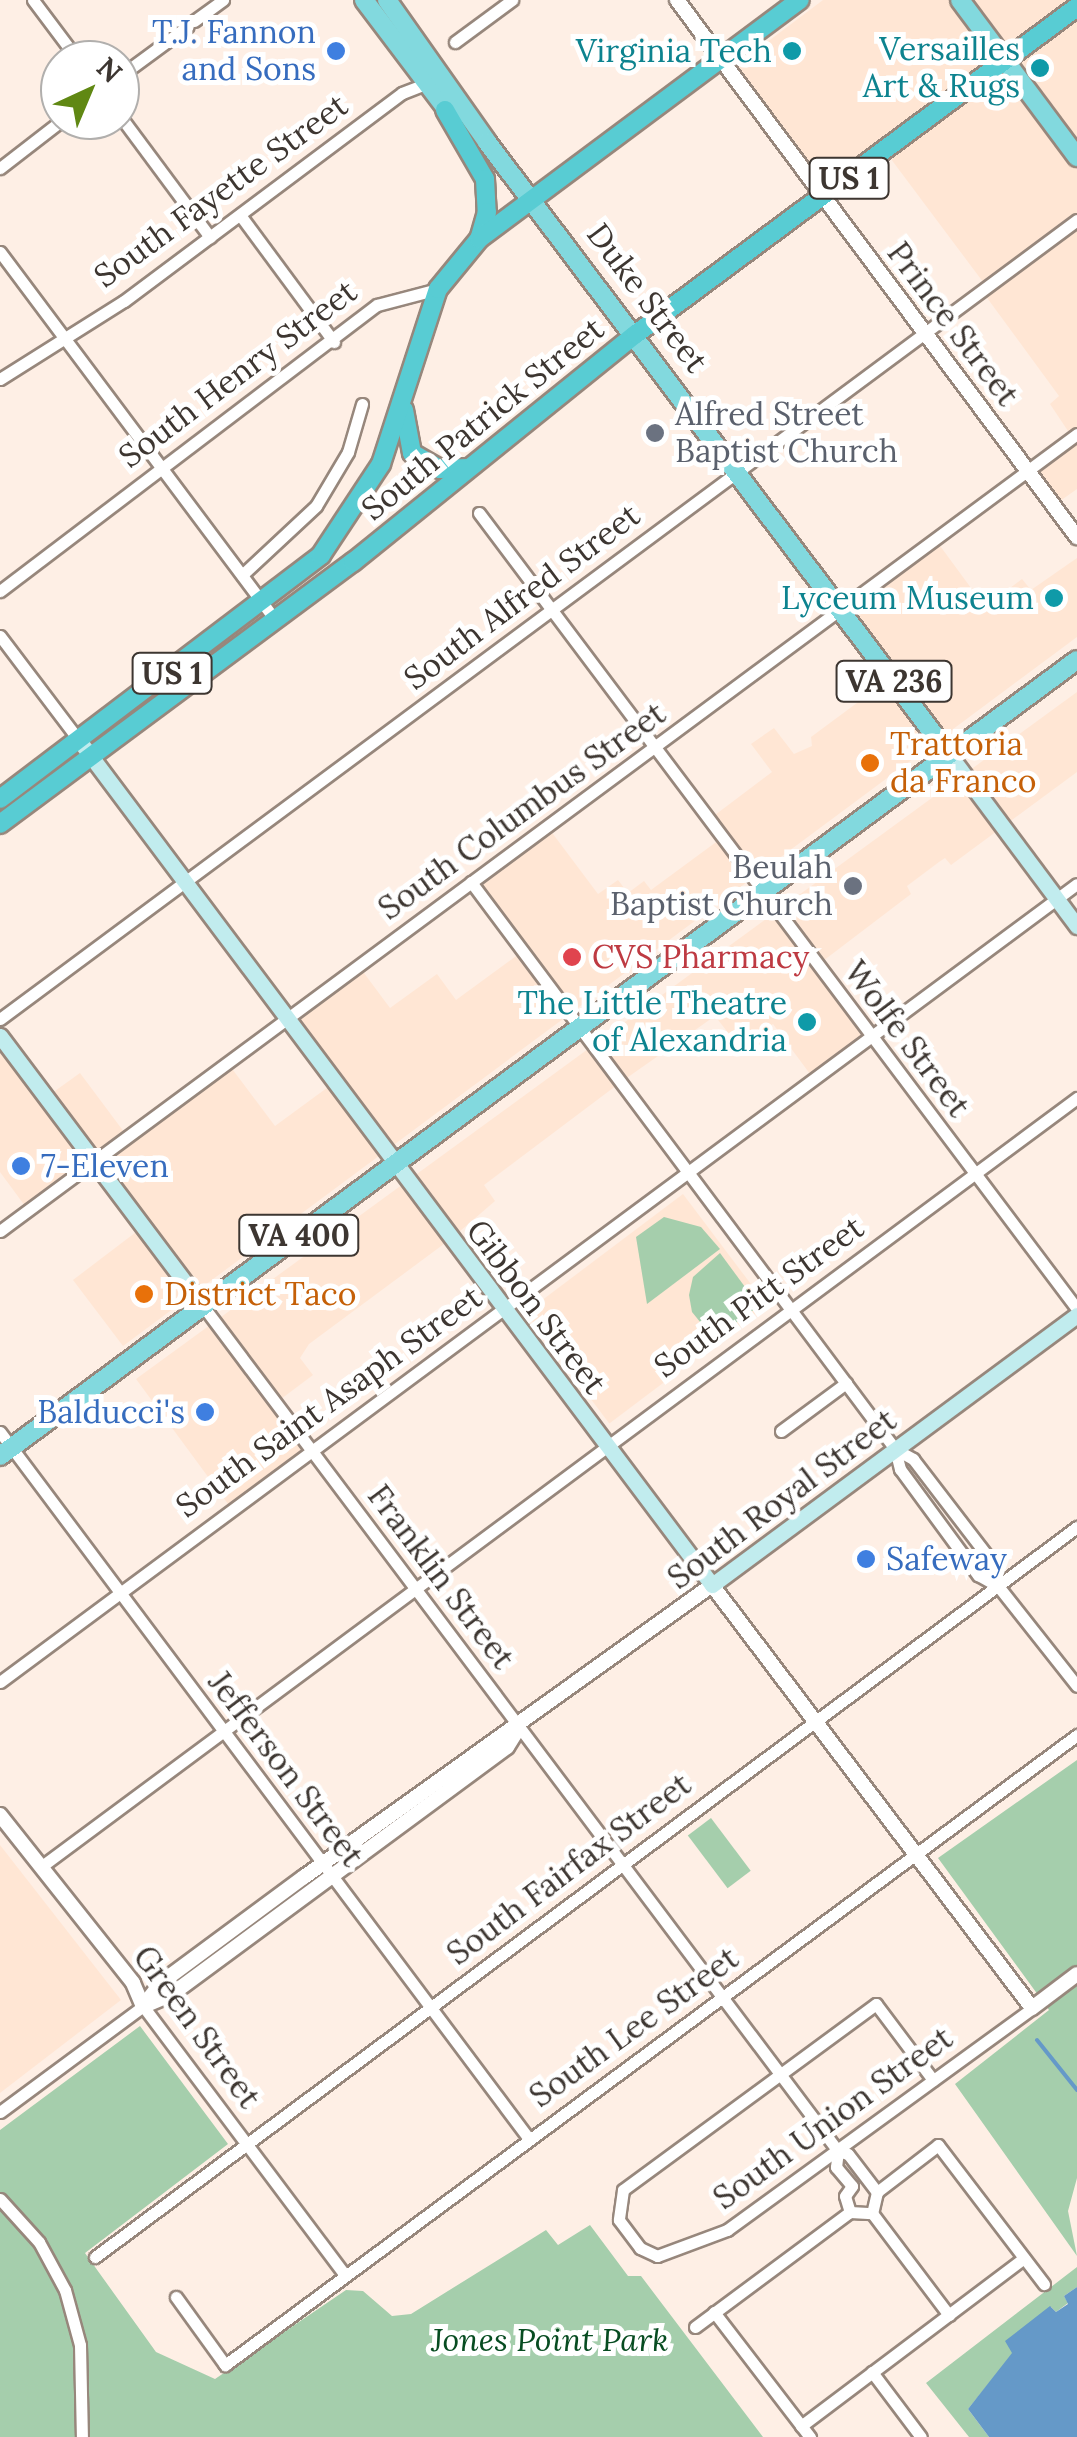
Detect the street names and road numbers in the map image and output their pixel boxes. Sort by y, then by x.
street label: South Fayette Street [87,86,355,296]
road number: US 1 [806,153,892,203]
street label: Duke Street [579,216,715,380]
street label: Prince Street [879,235,1027,413]
street label: South Henry Street [112,272,364,476]
street label: South Patrick Street [354,310,612,528]
street label: South Alfred Street [397,496,647,698]
road number: US 1 [130,648,214,698]
road number: VA 236 [834,656,954,706]
street label: South Columbus Street [371,694,673,928]
street label: Wolfe Street [836,954,978,1124]
street label: South Pitt Street [647,1208,871,1386]
road number: VA 400 [236,1210,362,1260]
street label: Gibbon Street [458,1212,614,1402]
street label: South Saint Asaph Street [169,1278,489,1526]
street label: South Royal Street [660,1401,904,1597]
street label: Franklin Street [359,1478,523,1676]
street label: Jefferson Street [200,1664,372,1874]
street label: South Fairfax Street [440,1765,698,1973]
street label: Green Street [125,1938,269,2116]
street label: South Lee Street [522,1939,746,2115]
street label: South Union Street [706,2019,960,2217]

